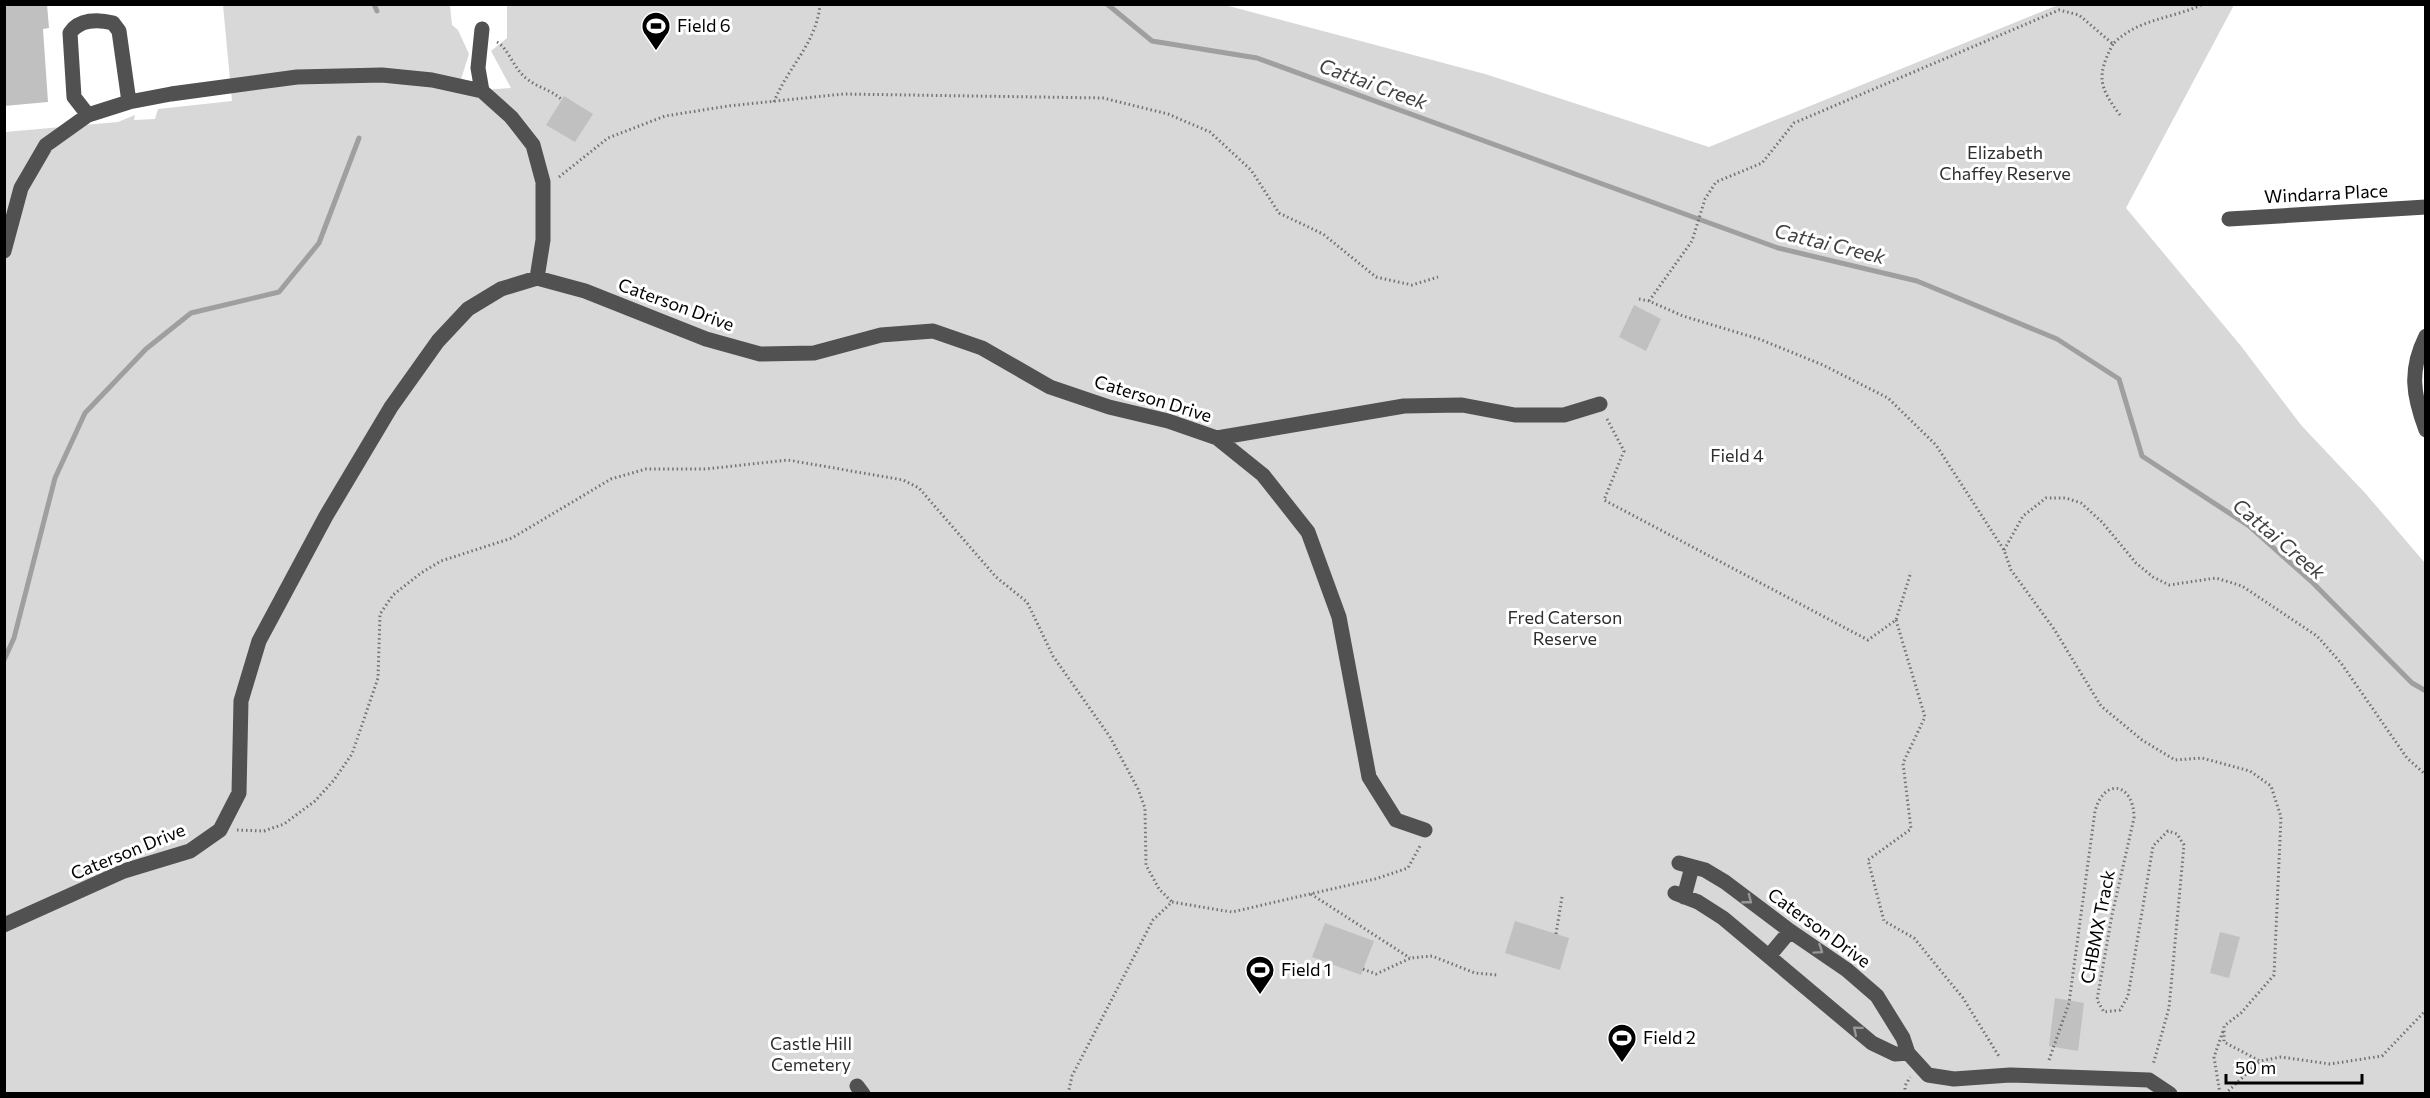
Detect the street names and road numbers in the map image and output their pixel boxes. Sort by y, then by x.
street label: Windarra Place [2264,179,2388,207]
street label: Caterson Drive [615,273,737,335]
street label: Caterson Drive [1092,370,1215,426]
street label: Caterson Drive [67,818,188,884]
street label: CHBMX Track [2075,868,2119,986]
street label: Caterson Drive [1764,883,1875,972]

